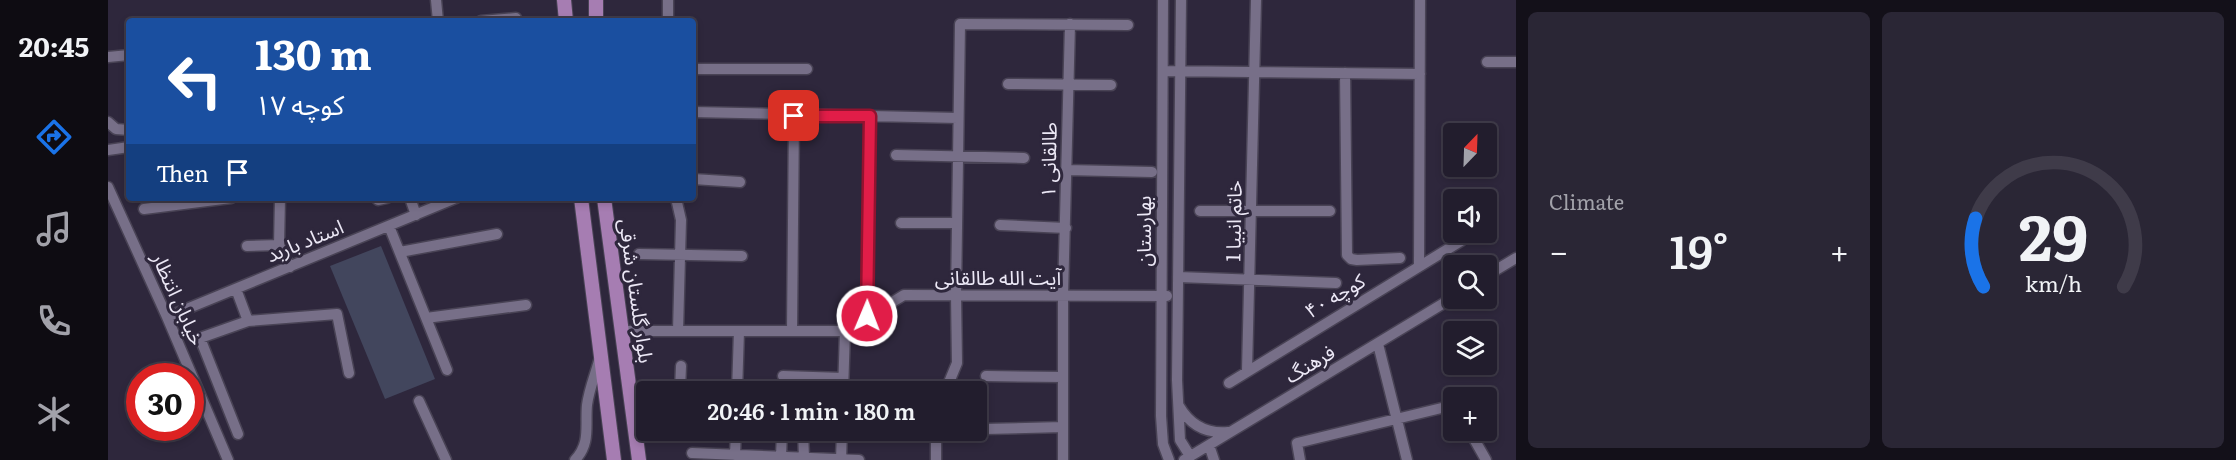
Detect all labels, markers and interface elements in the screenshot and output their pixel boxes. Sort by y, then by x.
text: 130 m [255,21,372,83]
text: 20:45 [19,25,89,65]
icon: left [156,42,234,120]
text: کوچه ۱۷ [255,83,344,123]
pin [768,90,819,141]
icon: arrive [777,99,810,132]
icon: directions [33,116,75,158]
street label: طالقانی ۱ [1031,122,1063,198]
north arrow [1443,123,1497,177]
map controls [1443,123,1497,441]
text: Then [156,156,209,189]
icon: arrive [221,156,254,189]
street label: خاتم انبیا 1 [1216,180,1250,262]
text: Climate [1549,186,1624,216]
text: 29 [2018,188,2088,280]
button: sound [1443,189,1497,243]
street label: بهارستان [1127,196,1157,266]
icon: music [33,208,75,250]
street label: استاد باربد [261,210,348,268]
street label: بلوار گلستان شرقی [613,216,663,365]
text: 19° [1670,216,1728,283]
text: − [1549,225,1568,274]
text: + [1830,225,1849,274]
street label: خیابان انتظار [146,246,214,349]
button: search [1443,255,1497,309]
street label: آیت الله طالقانی [935,261,1062,291]
street label: کوچه ۴۰ [1298,264,1371,324]
text: km/h [2024,267,2082,299]
position arrow [835,284,899,348]
icon: phone [33,300,75,342]
button: layers [1443,321,1497,375]
street label: فرهنگ [1278,336,1340,389]
speed limit sign: 30 [126,363,204,441]
button: + [1443,387,1497,441]
icon: climate [33,393,75,435]
text: 20:46 · 1 min · 180 m [708,394,915,427]

